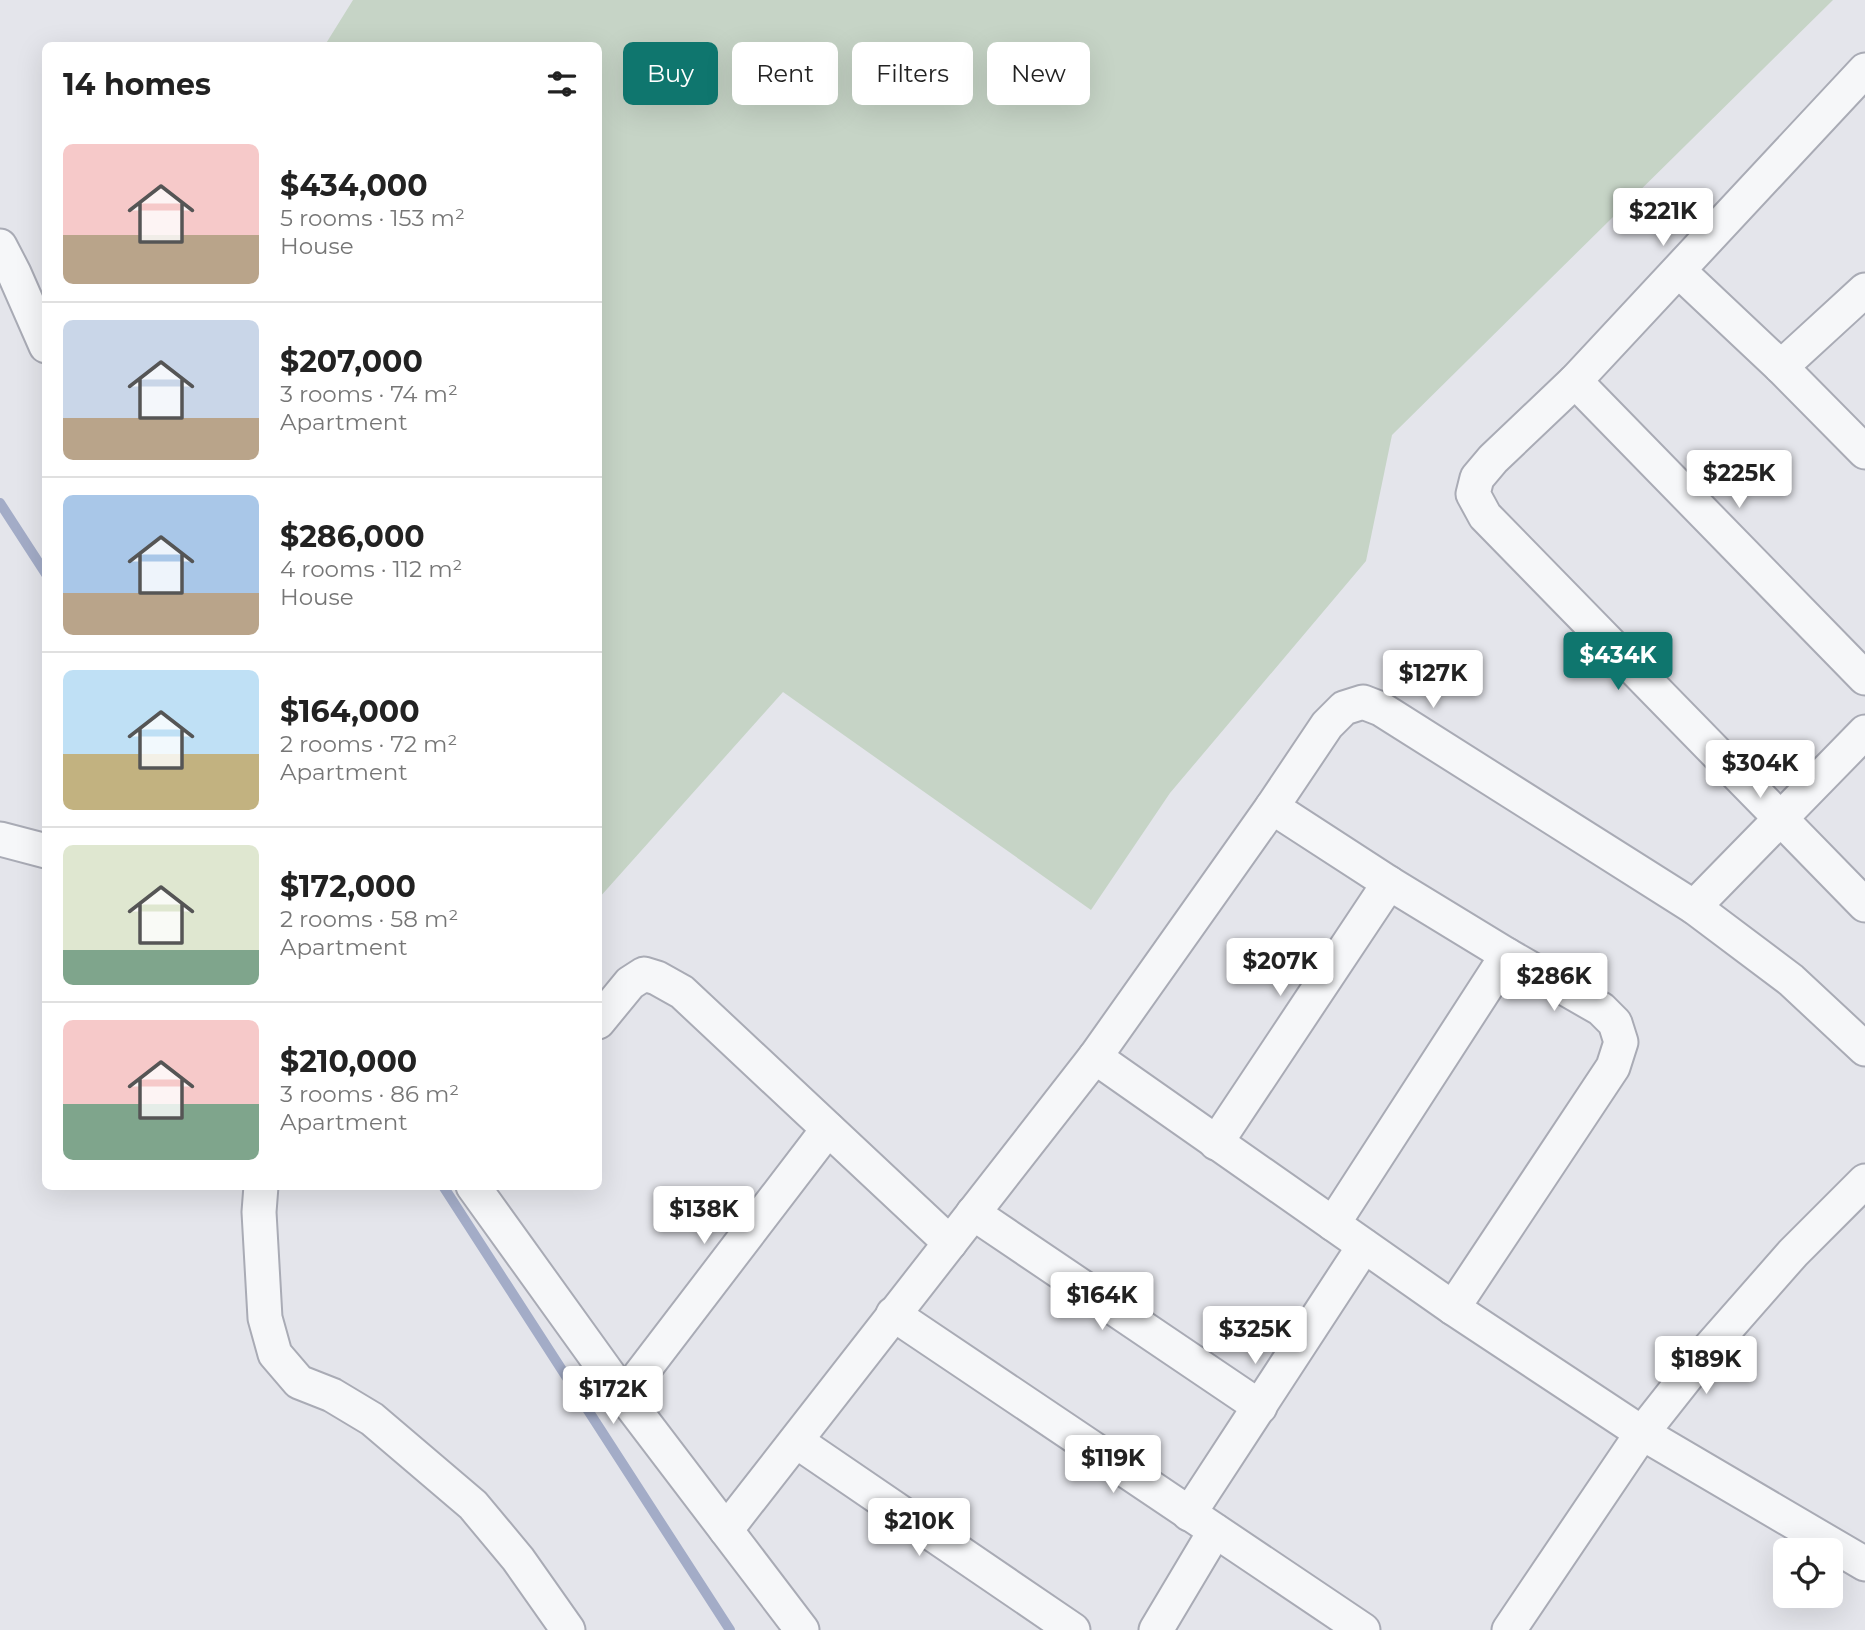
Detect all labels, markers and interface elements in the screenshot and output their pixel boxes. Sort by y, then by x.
chip: Buy [623,42,718,105]
chip: Rent [732,42,838,105]
chip: Filters [852,42,973,105]
chip: New [987,42,1090,105]
icon: filters [543,65,581,103]
text: 14 homes [63,66,211,103]
text: $434,000 [280,167,428,204]
icon: home [119,172,203,256]
pin: $221K [1614,188,1712,248]
text: $221K [1629,197,1697,225]
text: 5 rooms · 153 m² [280,204,465,232]
text: House [280,232,354,260]
text: $207,000 [280,343,423,380]
icon: home [119,348,203,432]
text: 3 rooms · 74 m² [280,380,458,408]
text: Apartment [280,408,408,436]
pin: $225K [1690,450,1788,510]
text: $225K [1703,459,1775,487]
text: $286,000 [280,518,425,555]
icon: home [119,523,203,607]
text: 4 rooms · 112 m² [280,555,462,583]
text: House [280,583,354,611]
pin: $434K [1569,632,1667,692]
text: $434K [1579,641,1657,669]
pin: $127K [1384,650,1482,710]
text: $127K [1399,659,1467,687]
text: $164,000 [280,693,420,730]
icon: home [119,698,203,782]
text: 2 rooms · 72 m² [280,730,457,758]
pin: $304K [1711,740,1809,800]
text: $304K [1722,749,1798,777]
text: Apartment [280,758,408,786]
text: $172,000 [280,868,416,905]
icon: home [119,873,203,957]
text: 2 rooms · 58 m² [280,905,458,933]
text: Apartment [280,933,408,961]
pin: $207K [1231,939,1329,998]
text: $207K [1242,947,1318,975]
pin: $286K [1505,954,1603,1013]
text: $286K [1516,962,1592,990]
text: $210,000 [280,1043,417,1080]
icon: home [119,1048,203,1132]
text: 3 rooms · 86 m² [280,1080,459,1108]
text: Apartment [280,1108,408,1136]
pin: $138K [655,1186,753,1246]
text: $138K [669,1195,739,1223]
pin: $164K [1053,1272,1151,1332]
text: $164K [1067,1281,1137,1309]
pin: $325K [1206,1306,1304,1366]
text: $325K [1219,1315,1291,1343]
pin: $189K [1657,1336,1755,1396]
text: $189K [1671,1345,1741,1373]
pin: $172K [564,1366,662,1426]
text: $172K [579,1375,647,1403]
pin: $119K [1064,1436,1162,1495]
text: $119K [1081,1444,1145,1472]
pin: $210K [870,1498,968,1558]
text: $210K [884,1507,954,1535]
map controls [1773,1538,1843,1608]
button: locate [1773,1538,1843,1608]

